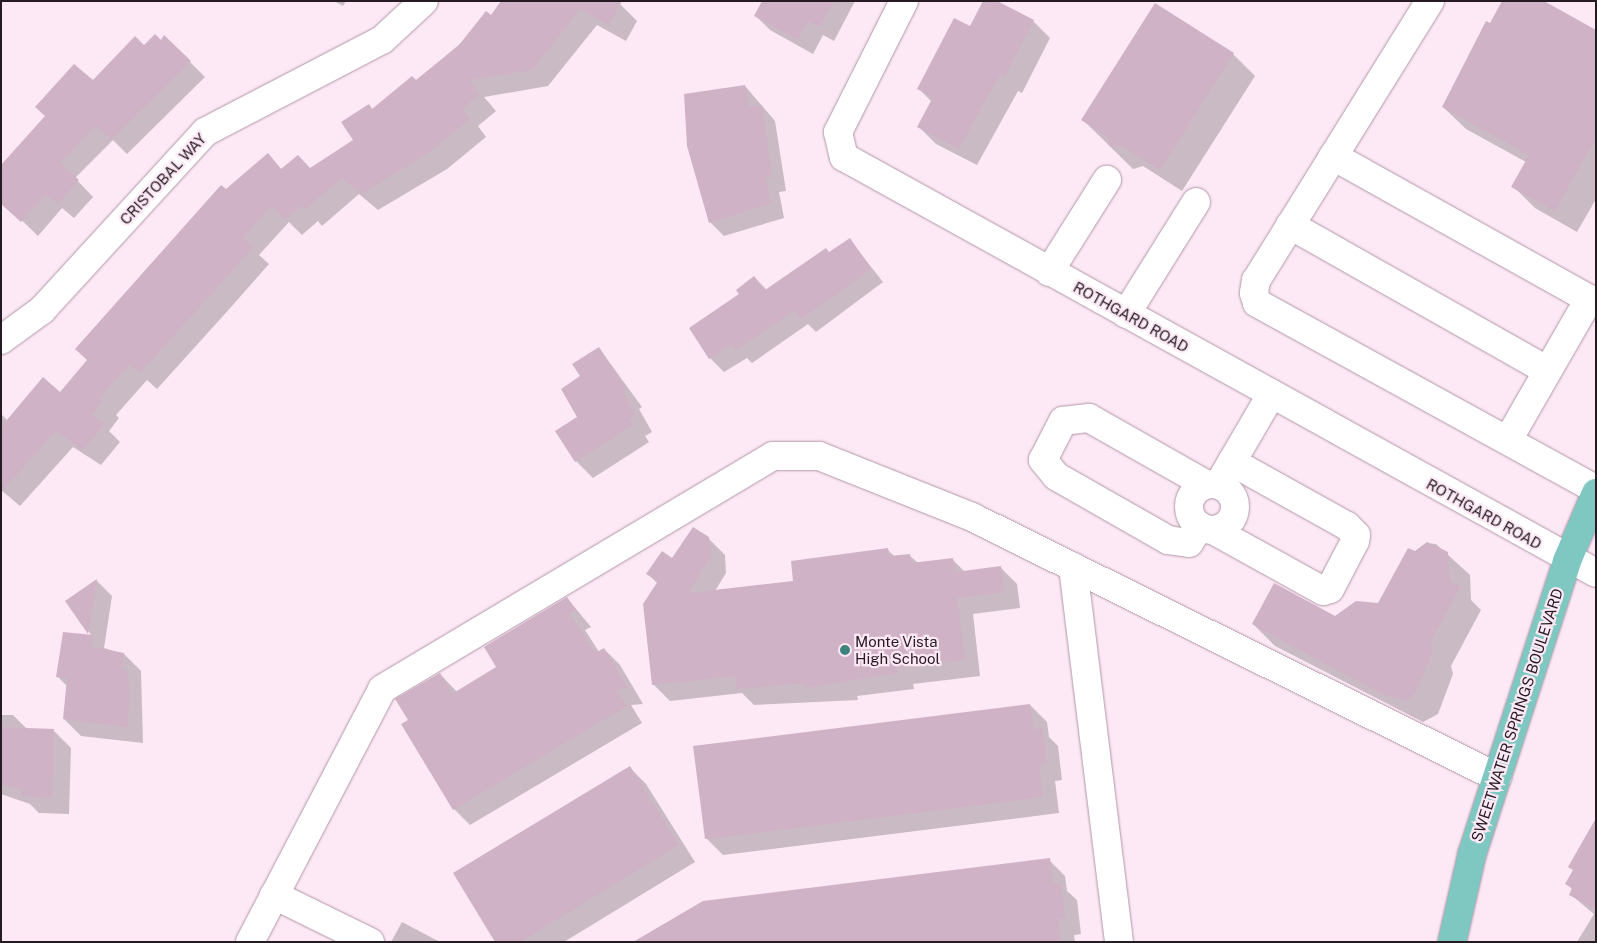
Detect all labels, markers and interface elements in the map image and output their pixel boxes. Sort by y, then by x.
street label: CRISTOBAL WAY [116,130,210,228]
street label: ROTHGARD ROAD [1070,278,1192,356]
street label: ROTHGARD ROAD [1423,475,1545,553]
street label: SWEETWATER SPRINGS BOULEVARD [1467,586,1567,844]
place label: Monte Vista High School [855,632,940,667]
marker: Monte Vista High School [839,644,851,656]

